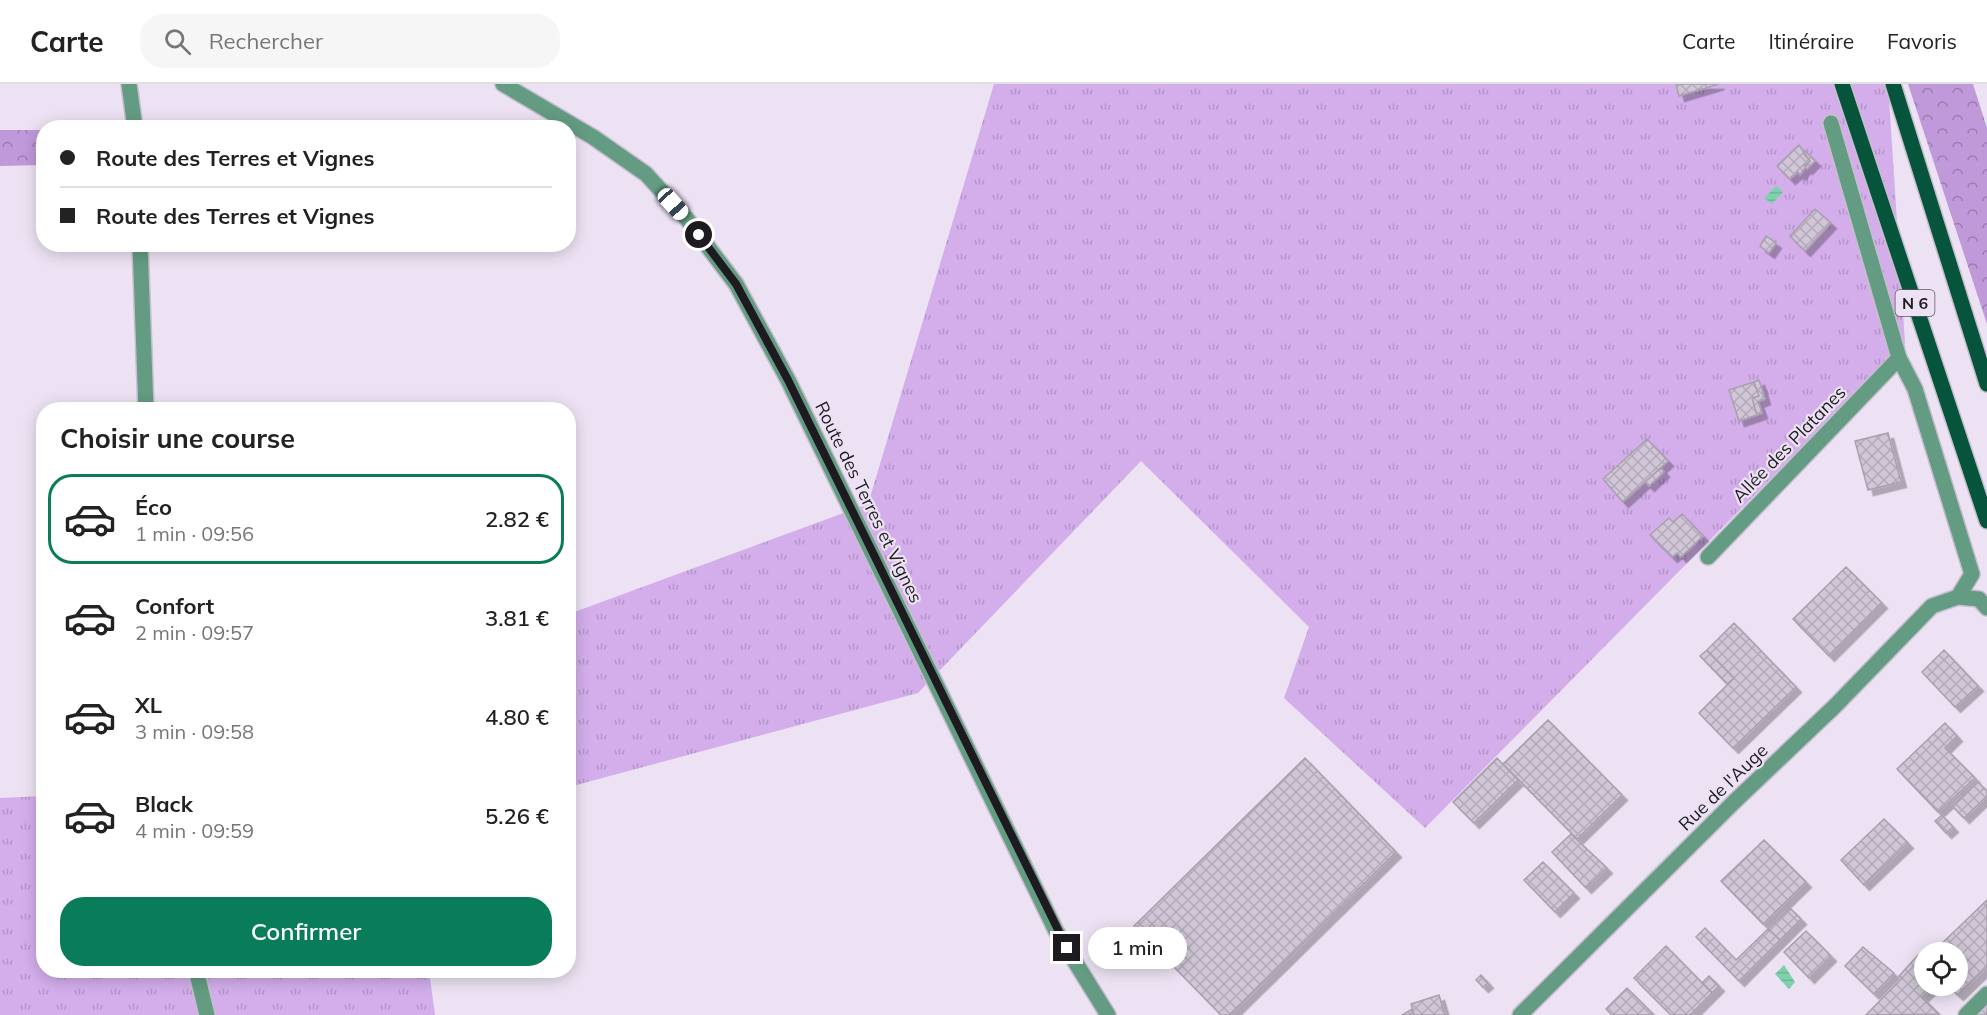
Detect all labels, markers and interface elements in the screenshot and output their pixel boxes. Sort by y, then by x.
search box [140,14,560,68]
text: Carte [30,24,104,59]
icon: search [161,25,194,58]
text: Rechercher [209,27,323,55]
text: Carte [1682,28,1736,54]
text: Itinéraire [1769,28,1854,54]
text: Favoris [1887,28,1957,54]
text: Route des Terres et Vignes [96,144,375,172]
car [654,185,692,223]
text: Route des Terres et Vignes [96,202,375,230]
route start [685,221,712,248]
road number: N 6 [1896,290,1934,316]
street label: Allée des Platanes [1727,381,1851,507]
street label: Route des Terres et Vignes [810,398,928,607]
text: Choisir une course [60,421,295,455]
icon: car [63,492,117,546]
text: Éco [135,493,172,521]
text: 2.82 € [485,505,549,533]
text: 1 min · 09:56 [135,521,254,546]
icon: car [63,591,117,645]
text: Confort [135,592,214,620]
text: 3.81 € [485,604,549,632]
text: 2 min · 09:57 [135,620,254,645]
icon: car [63,690,117,744]
text: XL [135,691,162,719]
text: 4.80 € [485,703,549,731]
text: 3 min · 09:58 [135,719,254,744]
street label: Rue de l'Auge [1674,739,1772,835]
icon: car [63,789,117,843]
text: Black [135,790,193,818]
text: 5.26 € [485,802,549,830]
text: 4 min · 09:59 [135,818,254,843]
button: Confirmer [60,897,552,966]
callout: 1 min [1088,927,1187,969]
route end [1053,934,1080,961]
text: 1 min [1112,935,1163,960]
map controls [1914,942,1968,996]
button: locate [1914,942,1968,996]

